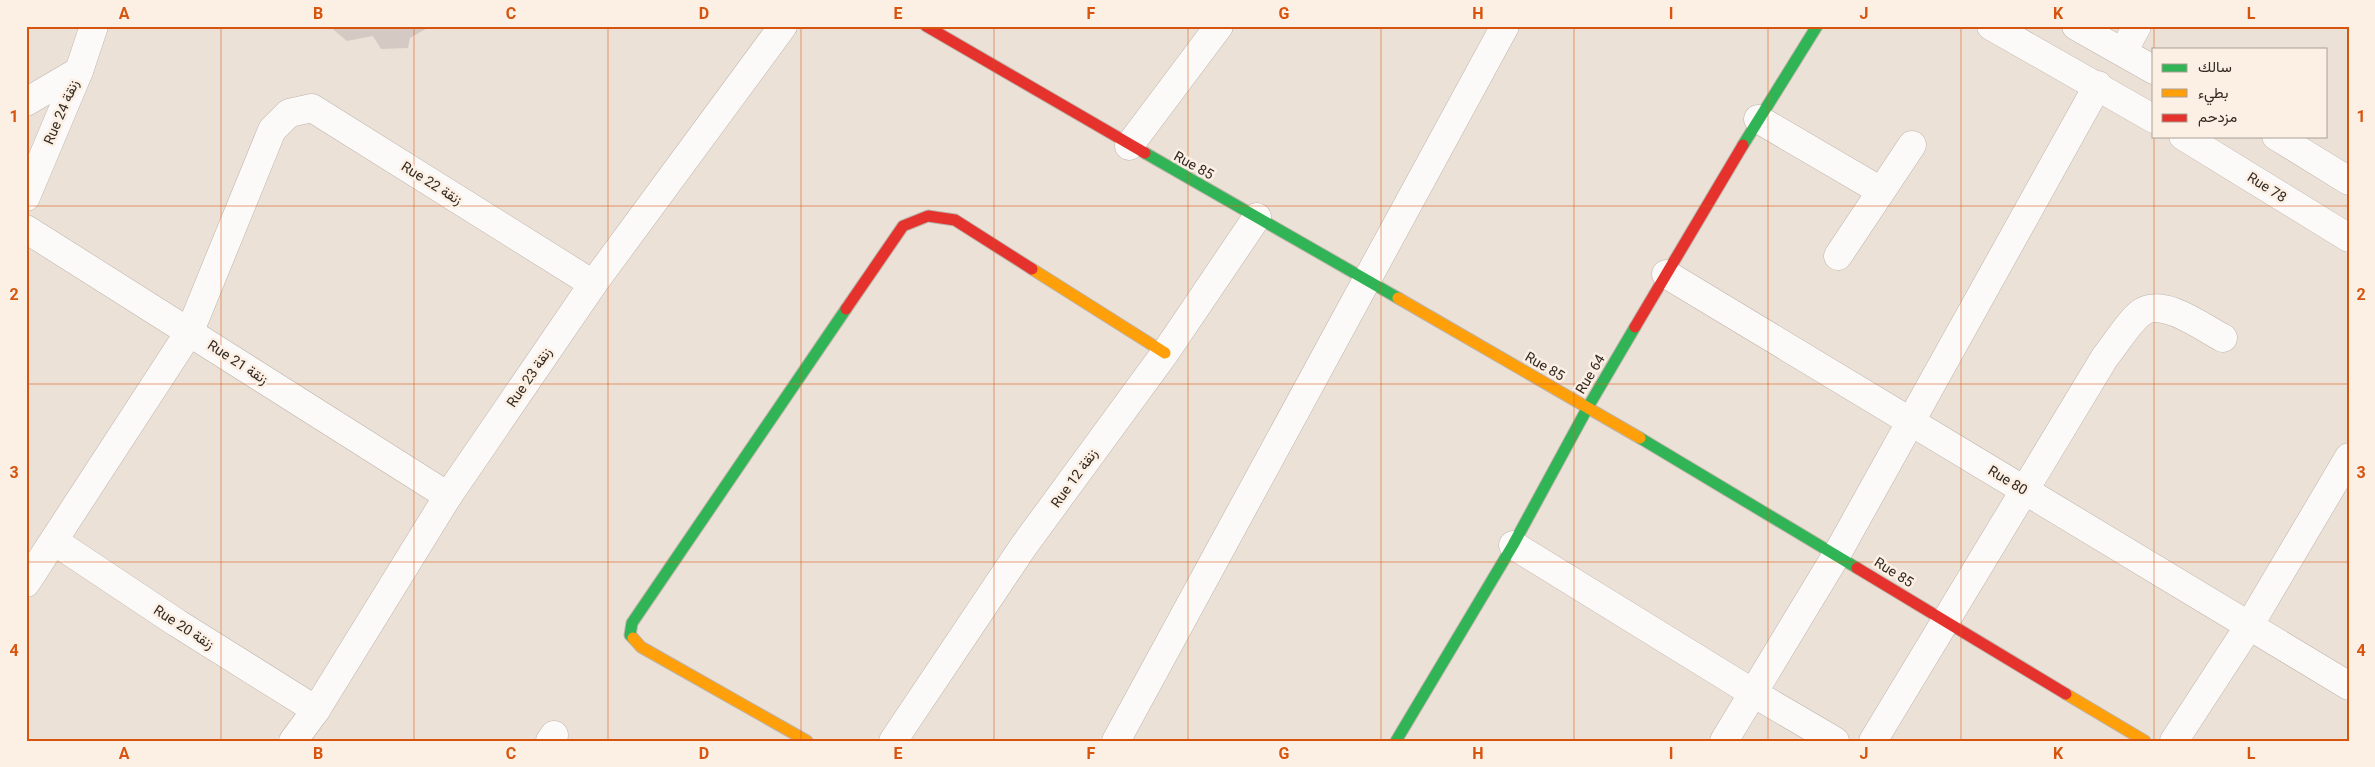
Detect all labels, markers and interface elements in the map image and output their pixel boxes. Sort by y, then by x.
text: A [119,4,130,23]
text: B [313,4,323,23]
text: C [506,4,516,23]
text: D [699,4,709,23]
text: E [894,4,903,23]
text: F [1087,4,1096,23]
text: G [1279,4,1290,23]
text: H [1472,4,1484,23]
text: I [1669,4,1673,23]
text: J [1860,4,1868,23]
text: K [2053,4,2064,23]
text: L [2247,4,2256,23]
legend [2152,48,2328,138]
text: سالك [2198,58,2232,76]
street label: Rue 24 زنقة [40,77,83,147]
text: بطيء [2198,84,2228,106]
text: 1 [9,107,19,126]
text: 1 [2356,107,2366,126]
text: مزدحم [2198,108,2237,127]
street label: Rue 85 [1171,148,1217,182]
street label: Rue 22 زنقة [398,158,465,209]
street label: Rue 78 [2245,169,2290,205]
text: 2 [9,285,19,304]
text: 2 [2356,285,2366,304]
street label: Rue 21 زنقة [204,337,271,388]
street label: Rue 23 زنقة [503,344,556,410]
street label: Rue 85 [1522,348,1568,384]
street label: Rue 64 [1572,351,1608,397]
street label: Rue 12 زنقة [1047,445,1102,511]
street label: Rue 80 [1985,462,2031,498]
text: 3 [9,463,19,482]
text: 3 [2356,463,2366,482]
street label: Rue 85 [1872,554,1917,590]
street label: Rue 20 زنقة [150,602,217,653]
text: 4 [9,641,19,660]
text: 4 [2356,641,2366,660]
text: A [119,744,130,763]
text: B [313,744,323,763]
text: C [506,744,516,763]
text: D [699,744,709,763]
text: E [894,744,903,763]
text: F [1087,744,1096,763]
text: G [1279,744,1290,763]
text: H [1472,744,1484,763]
text: I [1669,744,1673,763]
text: J [1860,744,1868,763]
text: K [2053,744,2064,763]
text: L [2247,744,2256,763]

